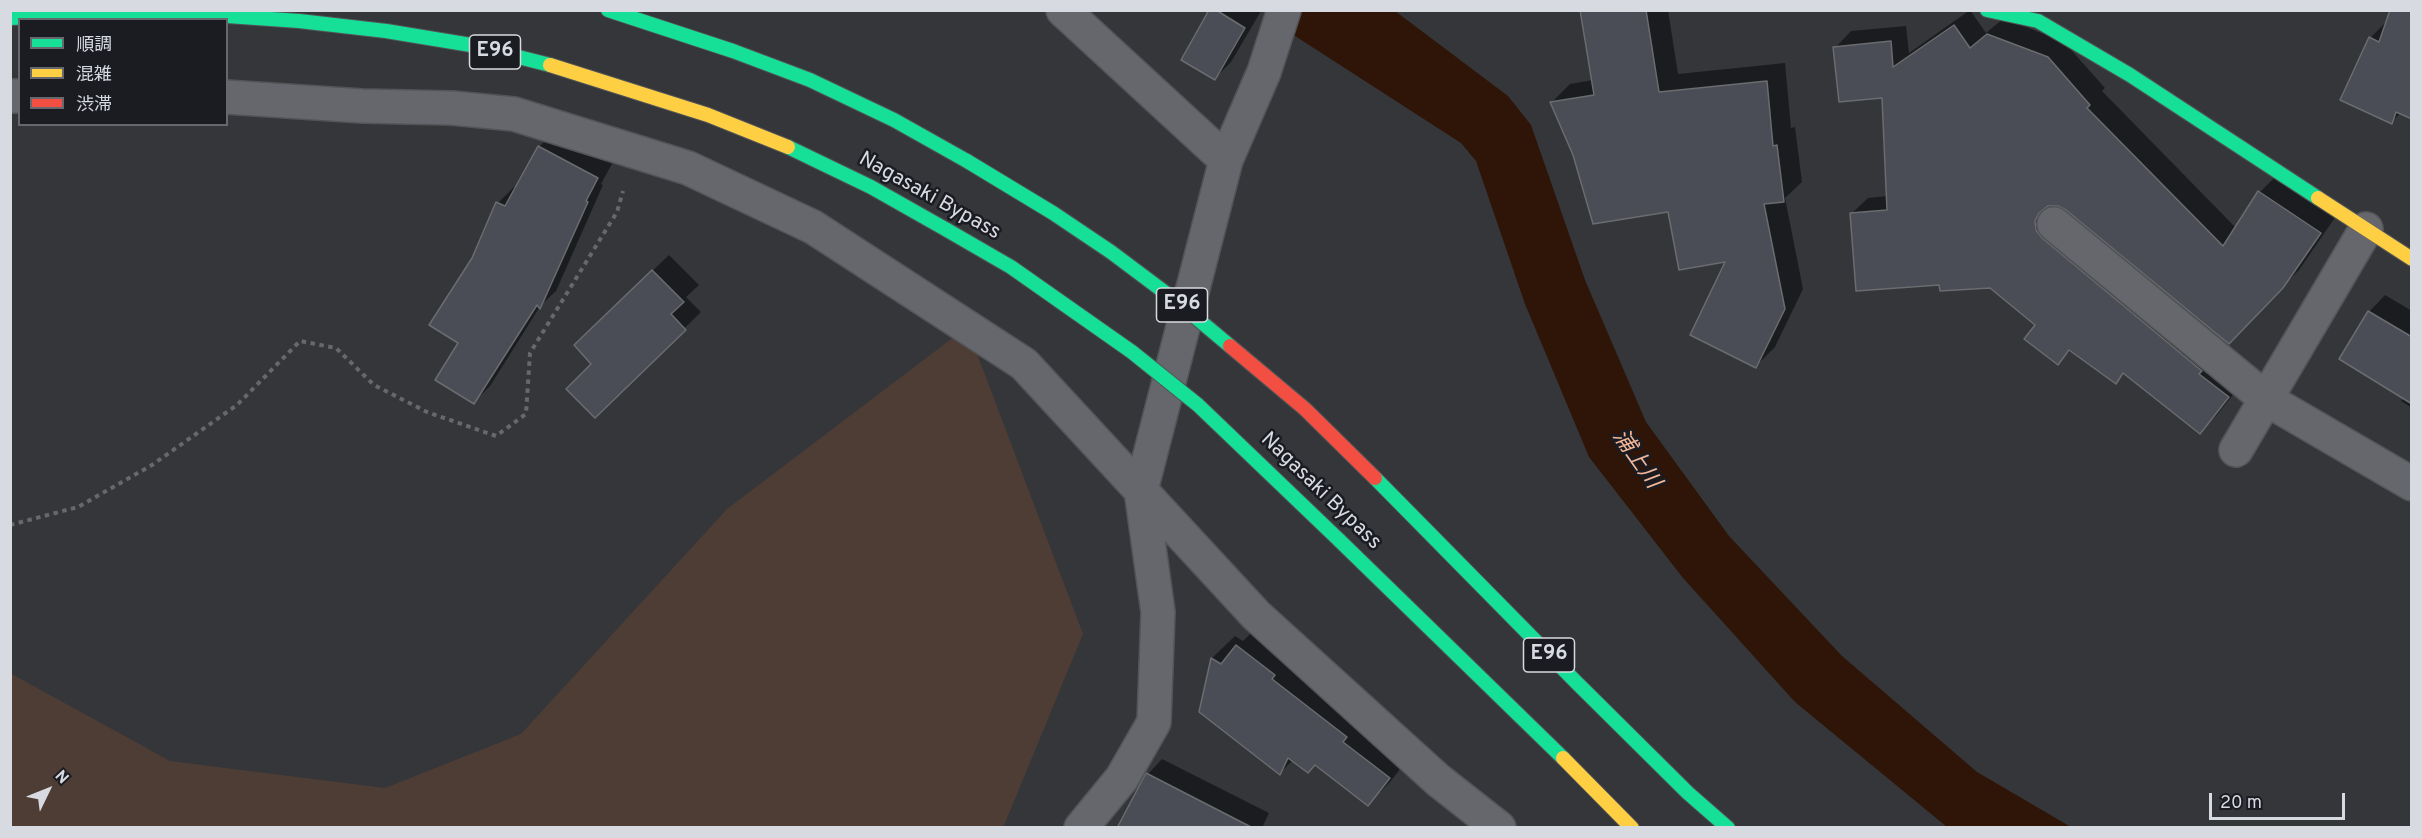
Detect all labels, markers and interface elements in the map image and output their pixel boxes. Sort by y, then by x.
legend [18,18,228,126]
text: 順調 [76,34,112,57]
road number: E96 [470,35,520,69]
text: 混雑 [76,64,112,87]
text: 渋滞 [76,94,112,117]
street label: Nagasaki Bypass [854,148,1004,246]
road number: E96 [1156,288,1208,322]
water label: 浦上川 [1605,425,1665,495]
street label: Nagasaki Bypass [1254,428,1386,556]
road number: E96 [1524,638,1574,672]
north arrow [18,760,78,820]
text: N [50,767,72,789]
scale bar [2212,781,2348,819]
text: 20 m [2220,792,2262,815]

